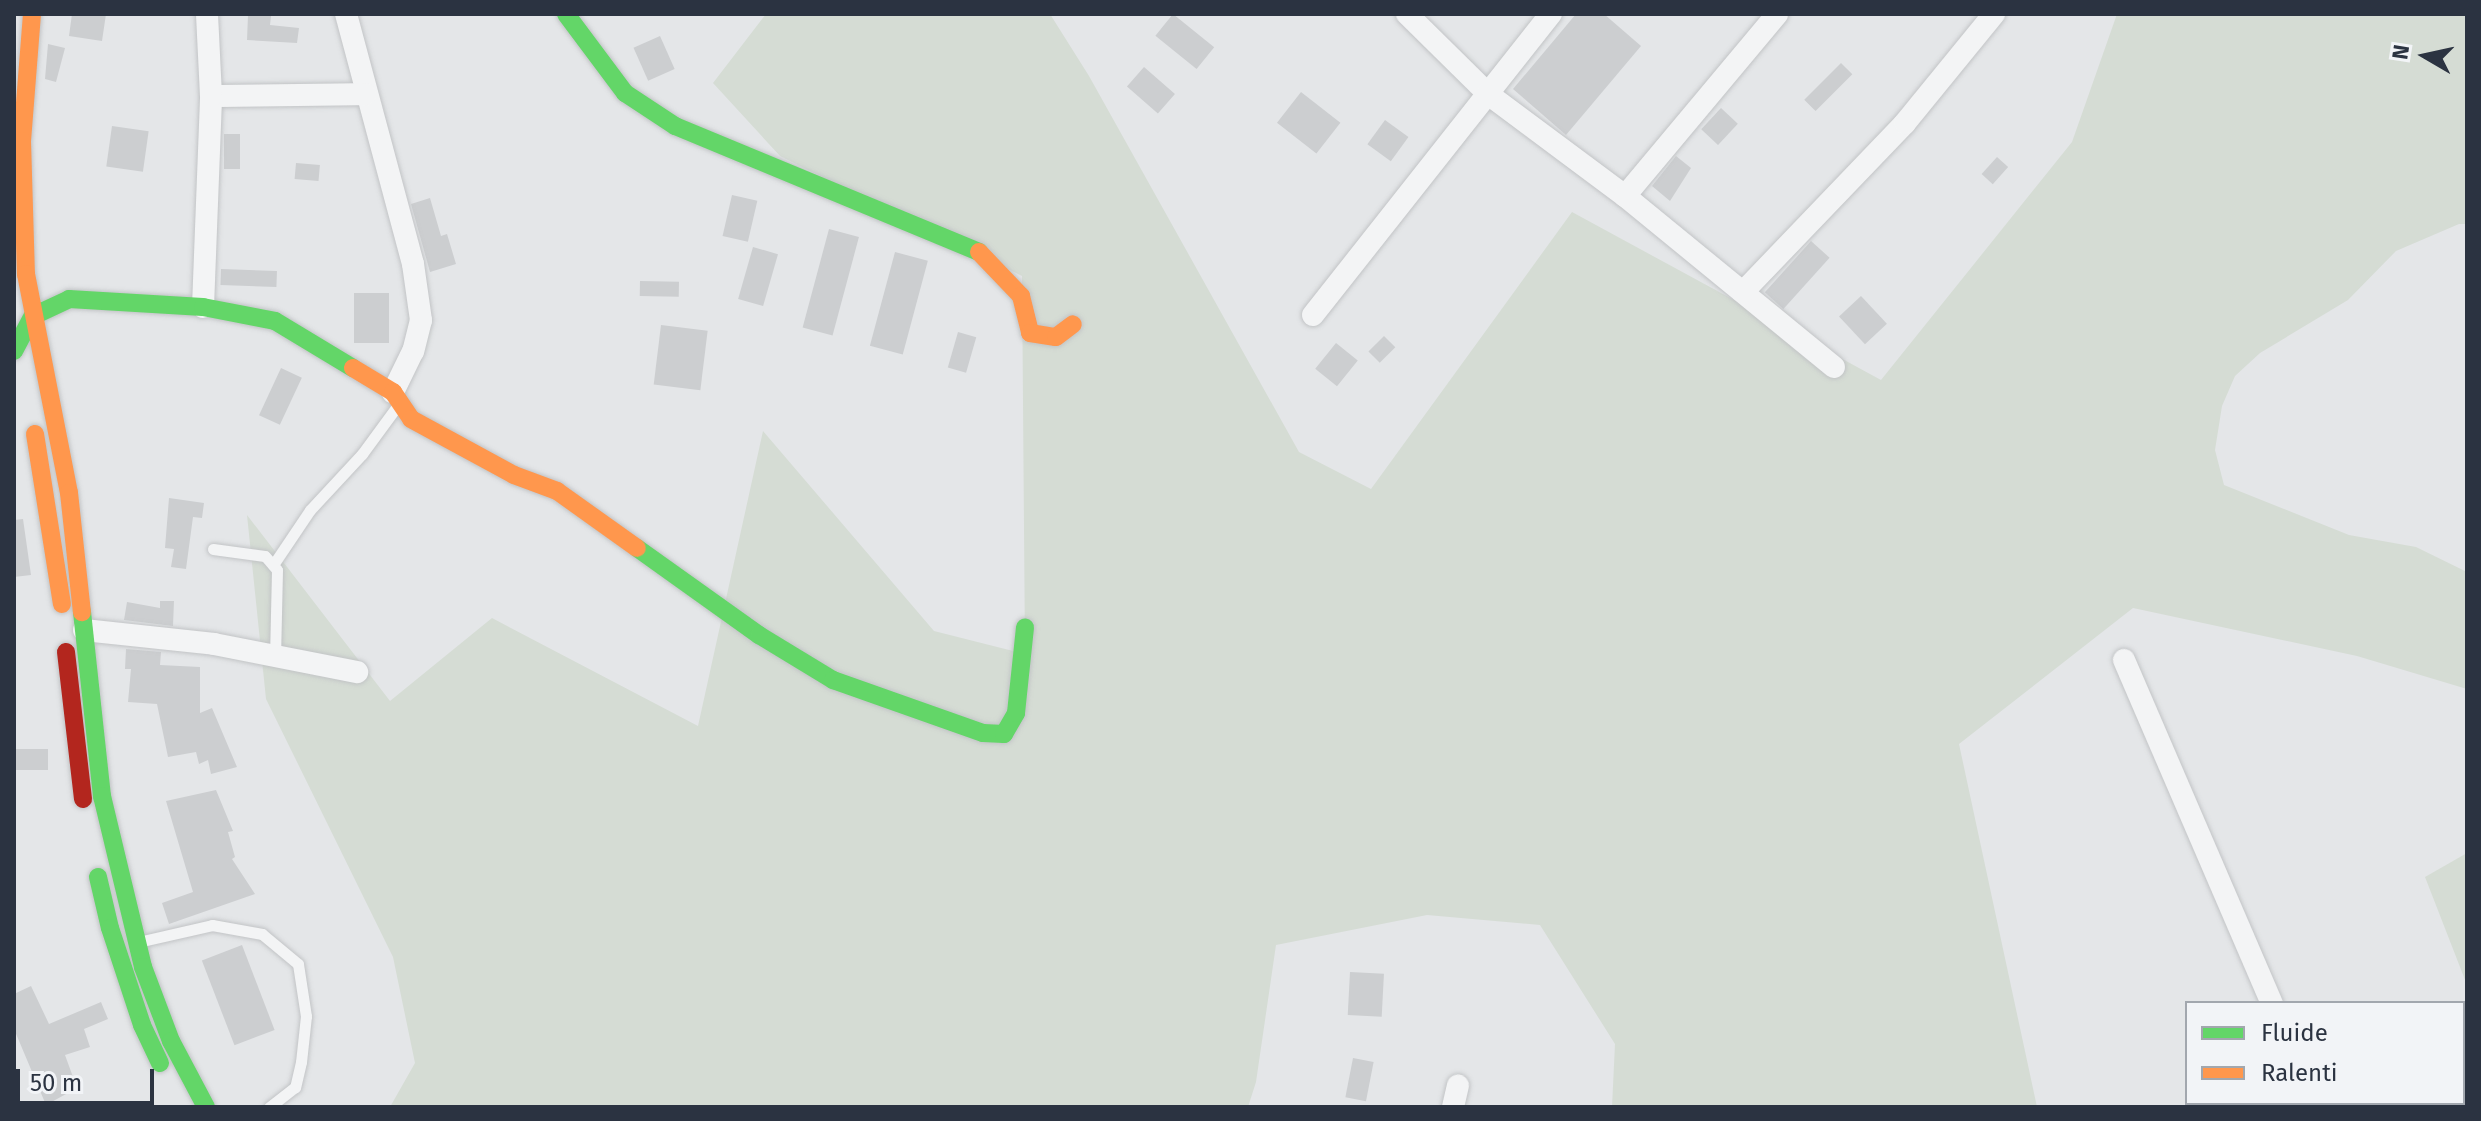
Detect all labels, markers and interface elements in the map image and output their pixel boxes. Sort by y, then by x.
north arrow [2385,16,2465,96]
text: N [2386,43,2415,61]
legend [2185,1001,2465,1105]
text: Fluide [2261,1019,2328,1047]
scale bar [20,1053,158,1103]
text: Ralenti [2261,1059,2338,1087]
text: 50 m [30,1069,82,1097]

